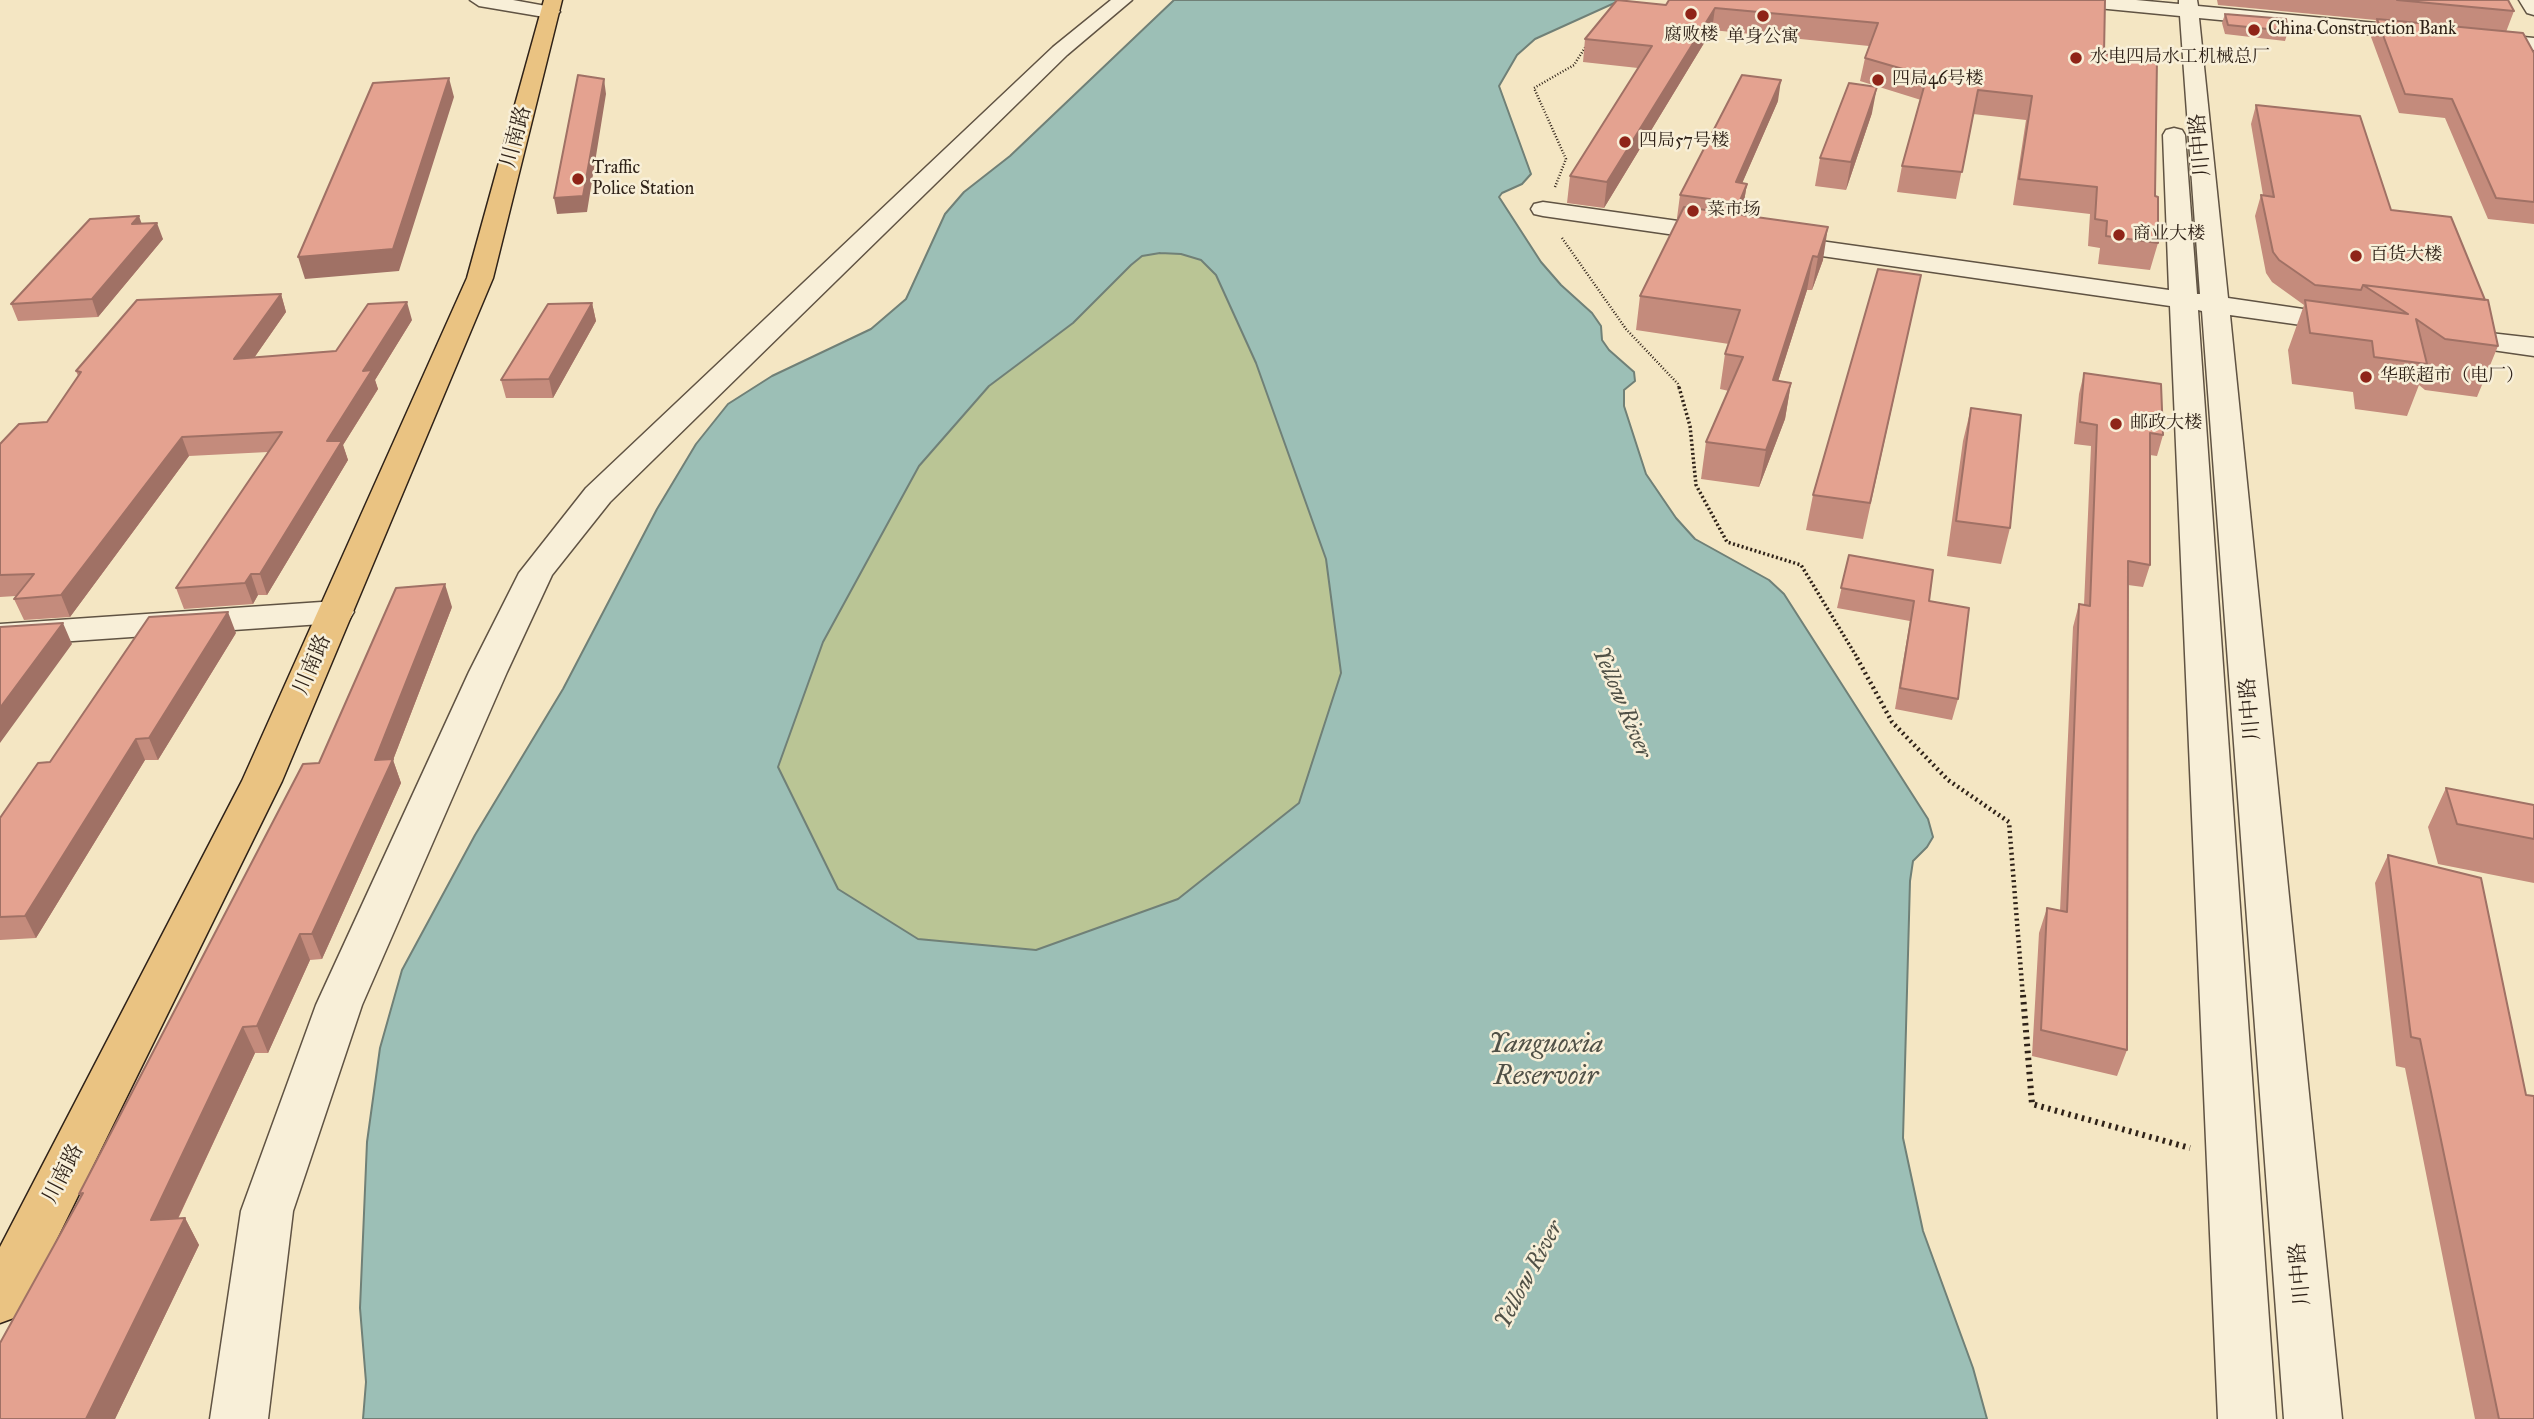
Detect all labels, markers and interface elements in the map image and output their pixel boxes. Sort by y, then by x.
marker: 腐败楼 [1683,6,1699,22]
marker: 单身公寓 [1755,8,1771,24]
place label: China Construction Bank [2268,19,2456,41]
marker: China Construction Bank [2246,22,2262,38]
place label: 腐败楼 [1664,25,1718,47]
place label: 单身公寓 [1727,27,1799,49]
place label: 水电四局水工机械总厂 [2090,47,2270,69]
marker: 水电四局水工机械总厂 [2068,50,2084,66]
place label: 四局46号楼 [1892,69,1983,91]
marker: 四局46号楼 [1870,72,1886,88]
street label: 川南路 [497,103,537,171]
street label: 川中路 [2186,113,2216,177]
place label: 四局57号楼 [1639,131,1729,153]
marker: 四局57号楼 [1617,134,1633,150]
place label: Traffic Police Station [592,158,694,200]
marker: Traffic Police Station [570,171,586,187]
place label: 菜市场 [1707,200,1761,222]
marker: 菜市场 [1685,203,1701,219]
place label: 商业大楼 [2133,224,2205,246]
marker: 商业大楼 [2111,227,2127,243]
place label: 百货大楼 [2370,245,2442,267]
marker: 百货大楼 [2348,248,2364,264]
place label: 华联超市（电厂） [2380,366,2524,388]
marker: 华联超市（电厂） [2358,369,2374,385]
place label: 邮政大楼 [2130,413,2202,435]
marker: 邮政大楼 [2108,416,2124,432]
street label: 川南路 [289,631,337,699]
water label: Yellow River [1585,643,1657,763]
street label: 川中路 [2236,677,2266,741]
water label: Yanguoxia Reservoir [1489,1028,1603,1094]
street label: 川南路 [38,1140,90,1208]
water label: Yellow River [1490,1216,1570,1334]
street label: 川中路 [2286,1242,2316,1306]

